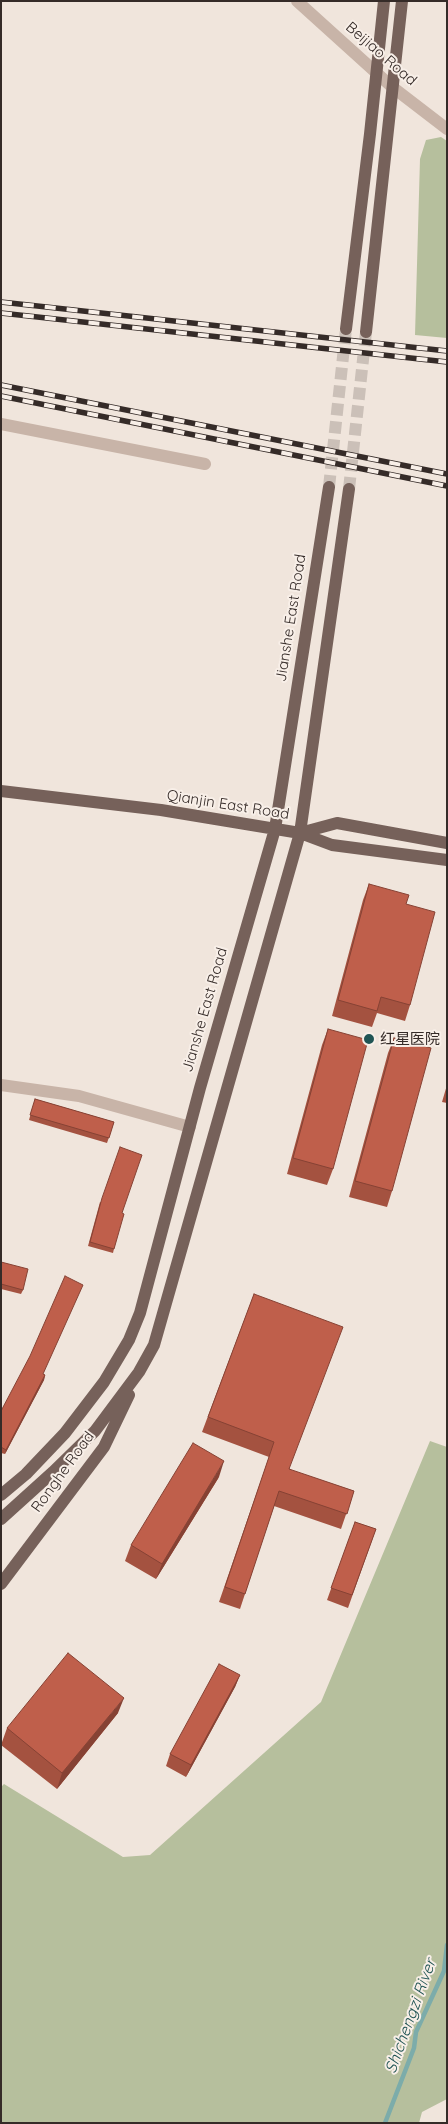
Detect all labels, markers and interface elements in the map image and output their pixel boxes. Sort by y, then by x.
street label: Beijiao Road [342,18,420,90]
street label: Jianshe East Road [272,553,310,683]
street label: Qianjin East Road [166,786,290,824]
street label: Jianshe East Road [179,946,231,1074]
place label: 红星医院 [380,1030,440,1048]
marker: 红星医院 [362,1032,376,1046]
street label: Ronghe Road [28,1428,98,1516]
water label: Shichengzi River [381,1956,441,2076]

